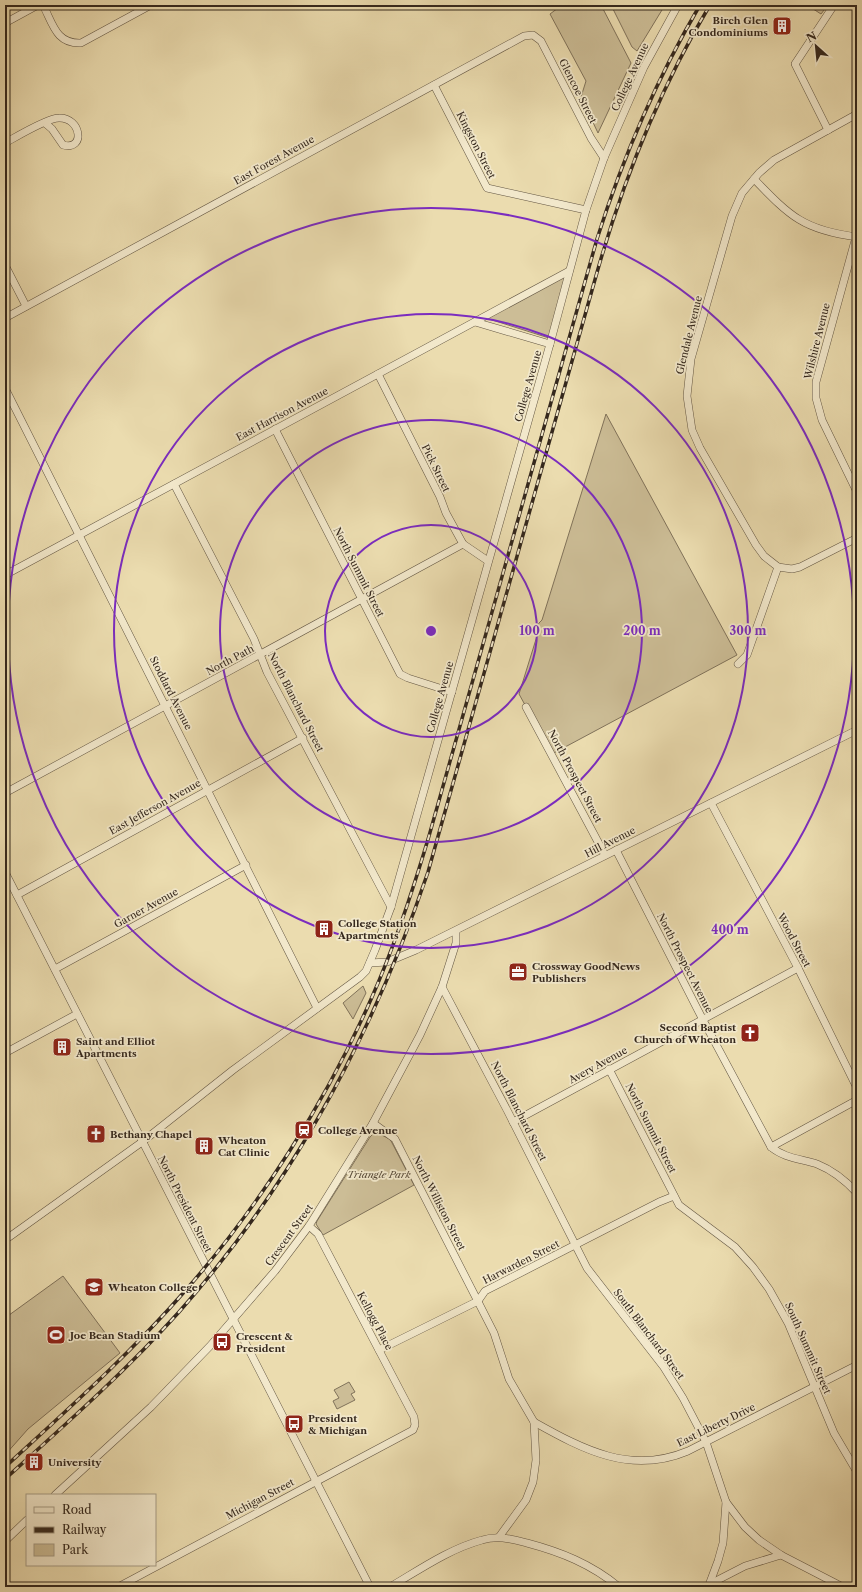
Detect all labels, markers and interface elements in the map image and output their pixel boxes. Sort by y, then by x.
place label: Birch Glen Condominiums [689,14,768,39]
building icon: Birch Glen Condominiums [771,15,793,37]
north arrow [796,26,836,66]
text: N [804,28,819,45]
street label: College Avenue [608,40,652,113]
street label: Glencoe Street [556,56,600,126]
street label: Kingston Street [454,109,499,181]
street label: East Forest Avenue [231,132,317,188]
street label: Glendale Avenue [673,294,705,376]
street label: Wilshire Avenue [801,301,833,381]
street label: College Avenue [512,348,545,423]
street label: East Harrison Avenue [234,384,331,444]
street label: Pick Street [419,442,453,494]
street label: North Summit Street [331,525,388,620]
text: 100 m [519,623,555,638]
text: 200 m [623,623,661,638]
text: 300 m [729,623,767,638]
centre of rings [424,624,438,638]
street label: North Path [204,642,257,678]
street label: North Blanchard Street [265,650,327,754]
street label: Stoddard Avenue [147,654,195,732]
street label: College Avenue [424,659,457,734]
street label: North Prospect Street [545,727,605,825]
street label: East Jefferson Avenue [107,776,203,838]
street label: Hill Avenue [582,823,638,860]
street label: Garner Avenue [112,885,181,931]
street label: Wood Street [774,910,814,970]
street label: North Prospect Avenue [654,911,716,1015]
place label: College Station Apartments [337,917,417,942]
building icon: College Station Apartments [313,918,335,940]
text: 400 m [711,922,749,937]
place label: Crossway GoodNews Publishers [532,960,640,985]
office icon: Crossway GoodNews Publishers [507,961,529,983]
place label: Second Baptist Church of Wheaton [634,1021,736,1046]
church icon: Second Baptist Church of Wheaton [739,1022,761,1044]
place label: Saint and Elliot Apartments [75,1035,155,1060]
building icon: Saint and Elliot Apartments [51,1036,73,1058]
street label: Avery Avenue [566,1043,630,1087]
street label: North Blanchard Street [488,1059,550,1163]
street label: North Summit Street [623,1081,680,1176]
station icon: College Avenue [293,1119,315,1141]
church icon: Bethany Chapel [85,1123,107,1145]
place label: College Avenue [318,1124,398,1137]
place label: Bethany Chapel [110,1128,192,1141]
place label: Wheaton Cat Clinic [217,1134,270,1159]
building icon: Wheaton Cat Clinic [193,1135,215,1157]
street label: North President Street [155,1153,215,1255]
street label: North Williston Street [409,1153,469,1253]
park label: Triangle Park [347,1168,411,1181]
street label: Crescent Street [262,1201,316,1269]
street label: Harwarden Street [480,1237,562,1287]
school or university icon: Wheaton College [83,1276,105,1298]
place label: Wheaton College [107,1281,198,1294]
street label: South Blanchard Street [611,1286,688,1382]
street label: Kellogg Place [354,1290,396,1353]
street label: South Summit Street [782,1300,834,1396]
sports icon: Joe Bean Stadium [45,1324,67,1346]
place label: Joe Bean Stadium [68,1329,160,1342]
place label: Crescent & President [236,1330,293,1355]
bus stop icon: Crescent & President [211,1331,233,1353]
street label: East Liberty Drive [675,1400,758,1450]
place label: President & Michigan [308,1412,367,1437]
bus stop icon: President & Michigan [283,1413,305,1435]
building icon: University [23,1451,45,1473]
place label: University [48,1456,102,1469]
street label: Michigan Street [224,1475,297,1522]
legend [26,1494,156,1566]
text: Road [62,1502,92,1517]
text: Railway [62,1522,107,1537]
text: Park [62,1542,89,1557]

